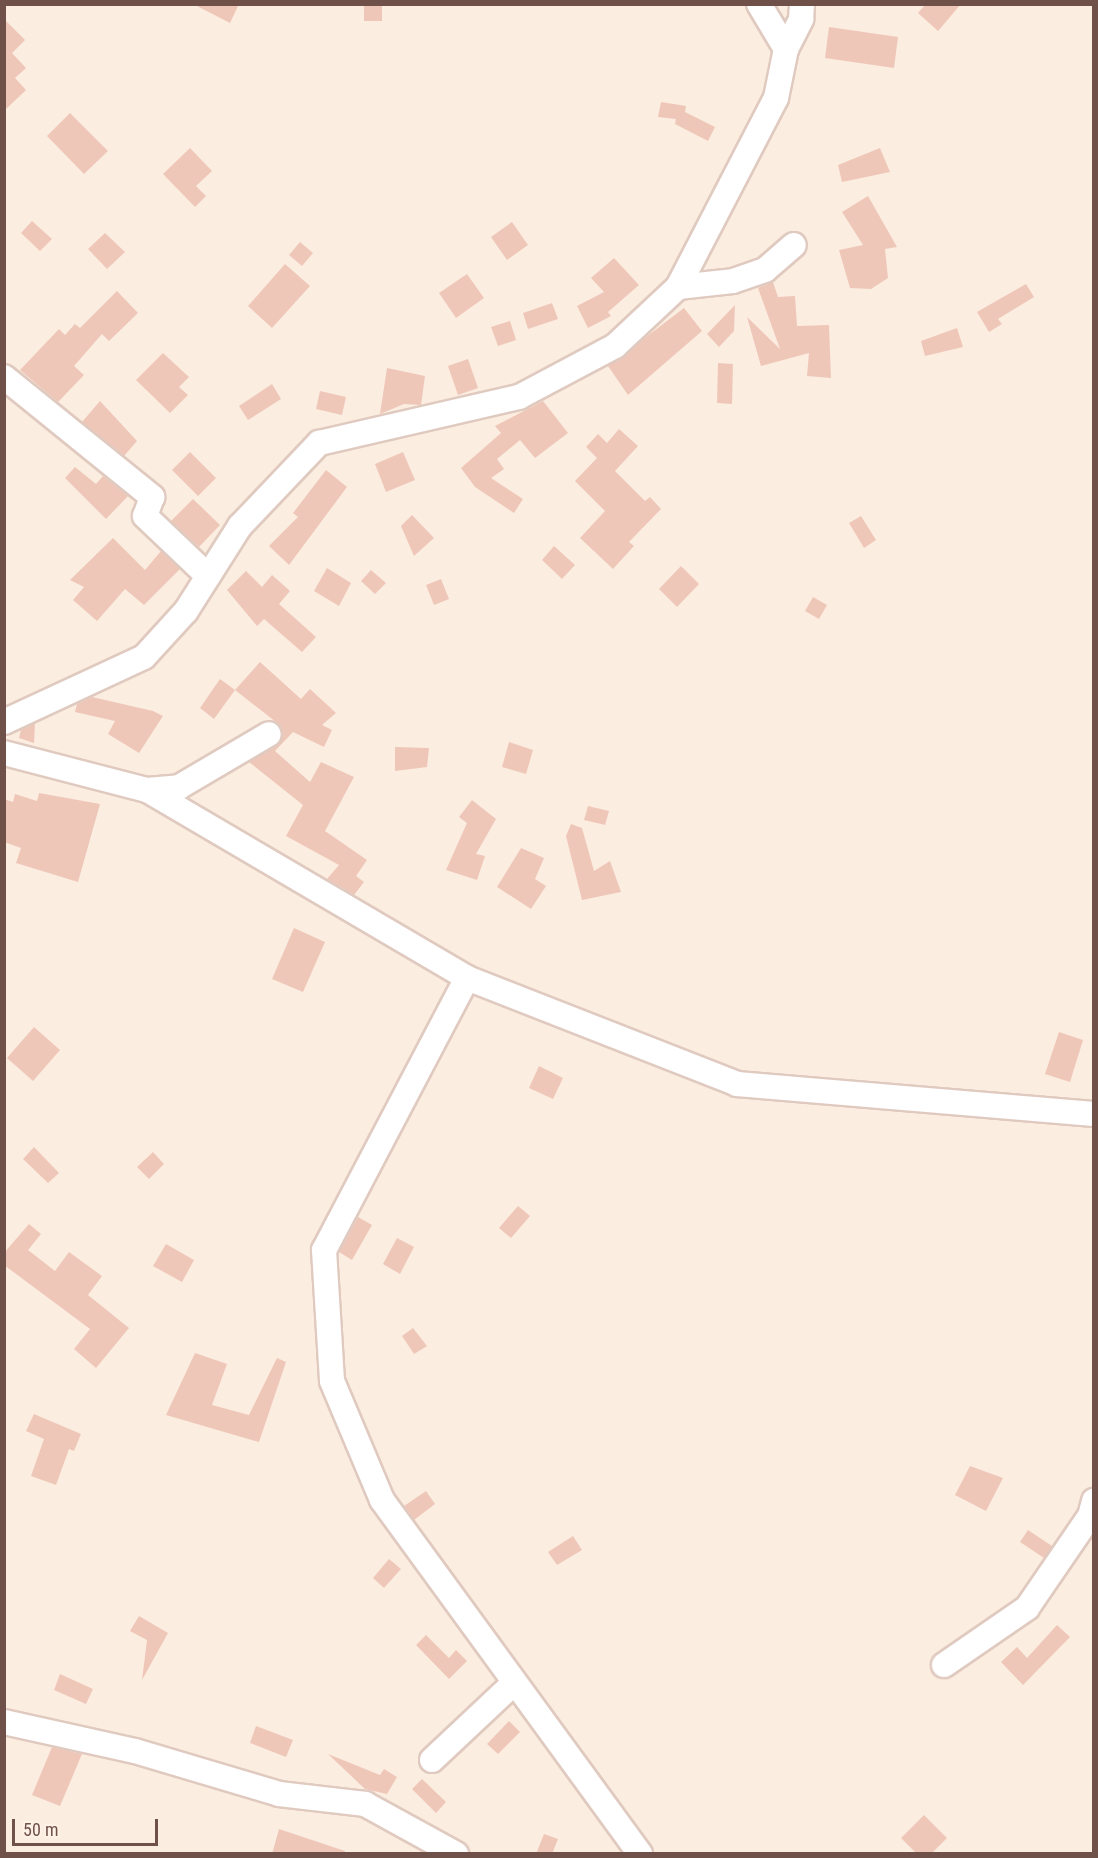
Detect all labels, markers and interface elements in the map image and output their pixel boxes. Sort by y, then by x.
scale bar [15,1807,160,1845]
text: 50 m [23,1819,58,1840]

